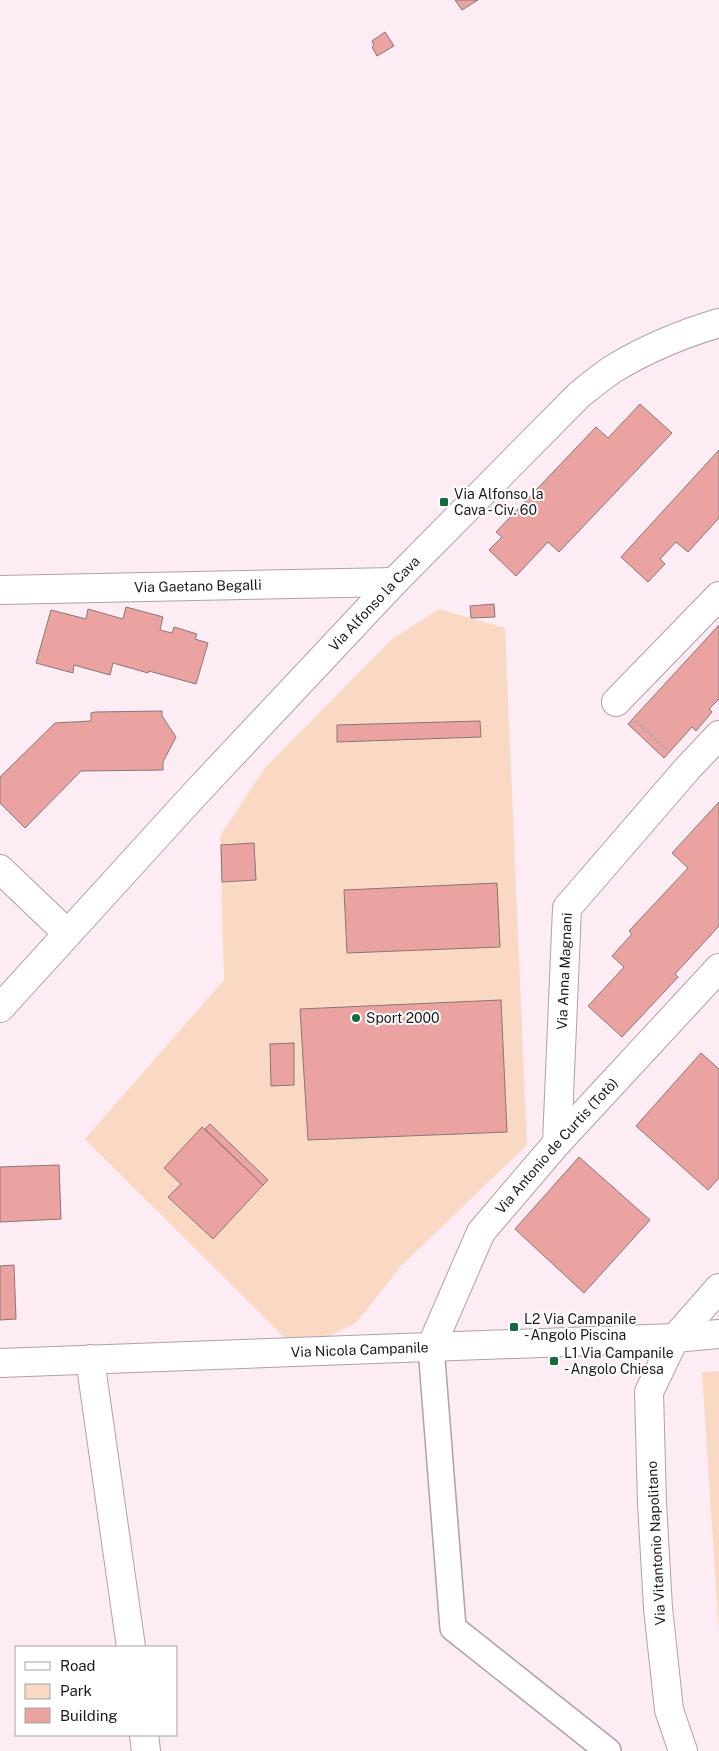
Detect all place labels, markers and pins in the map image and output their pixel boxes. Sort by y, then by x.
place label: Via Alfonso la Cava - Civ. 60 [454,486,543,518]
marker: Via Alfonso la Cava - Civ. 60 [438,496,450,508]
place label: Sport 2000 [366,1010,440,1026]
marker: Sport 2000 [350,1012,362,1024]
place label: L2 Via Campanile - Angolo Piscina [524,1311,636,1343]
marker: L2 Via Campanile - Angolo Piscina [508,1321,520,1333]
place label: L1 Via Campanile - Angolo Chiesa [564,1345,674,1377]
marker: L1 Via Campanile - Angolo Chiesa [548,1355,560,1367]

